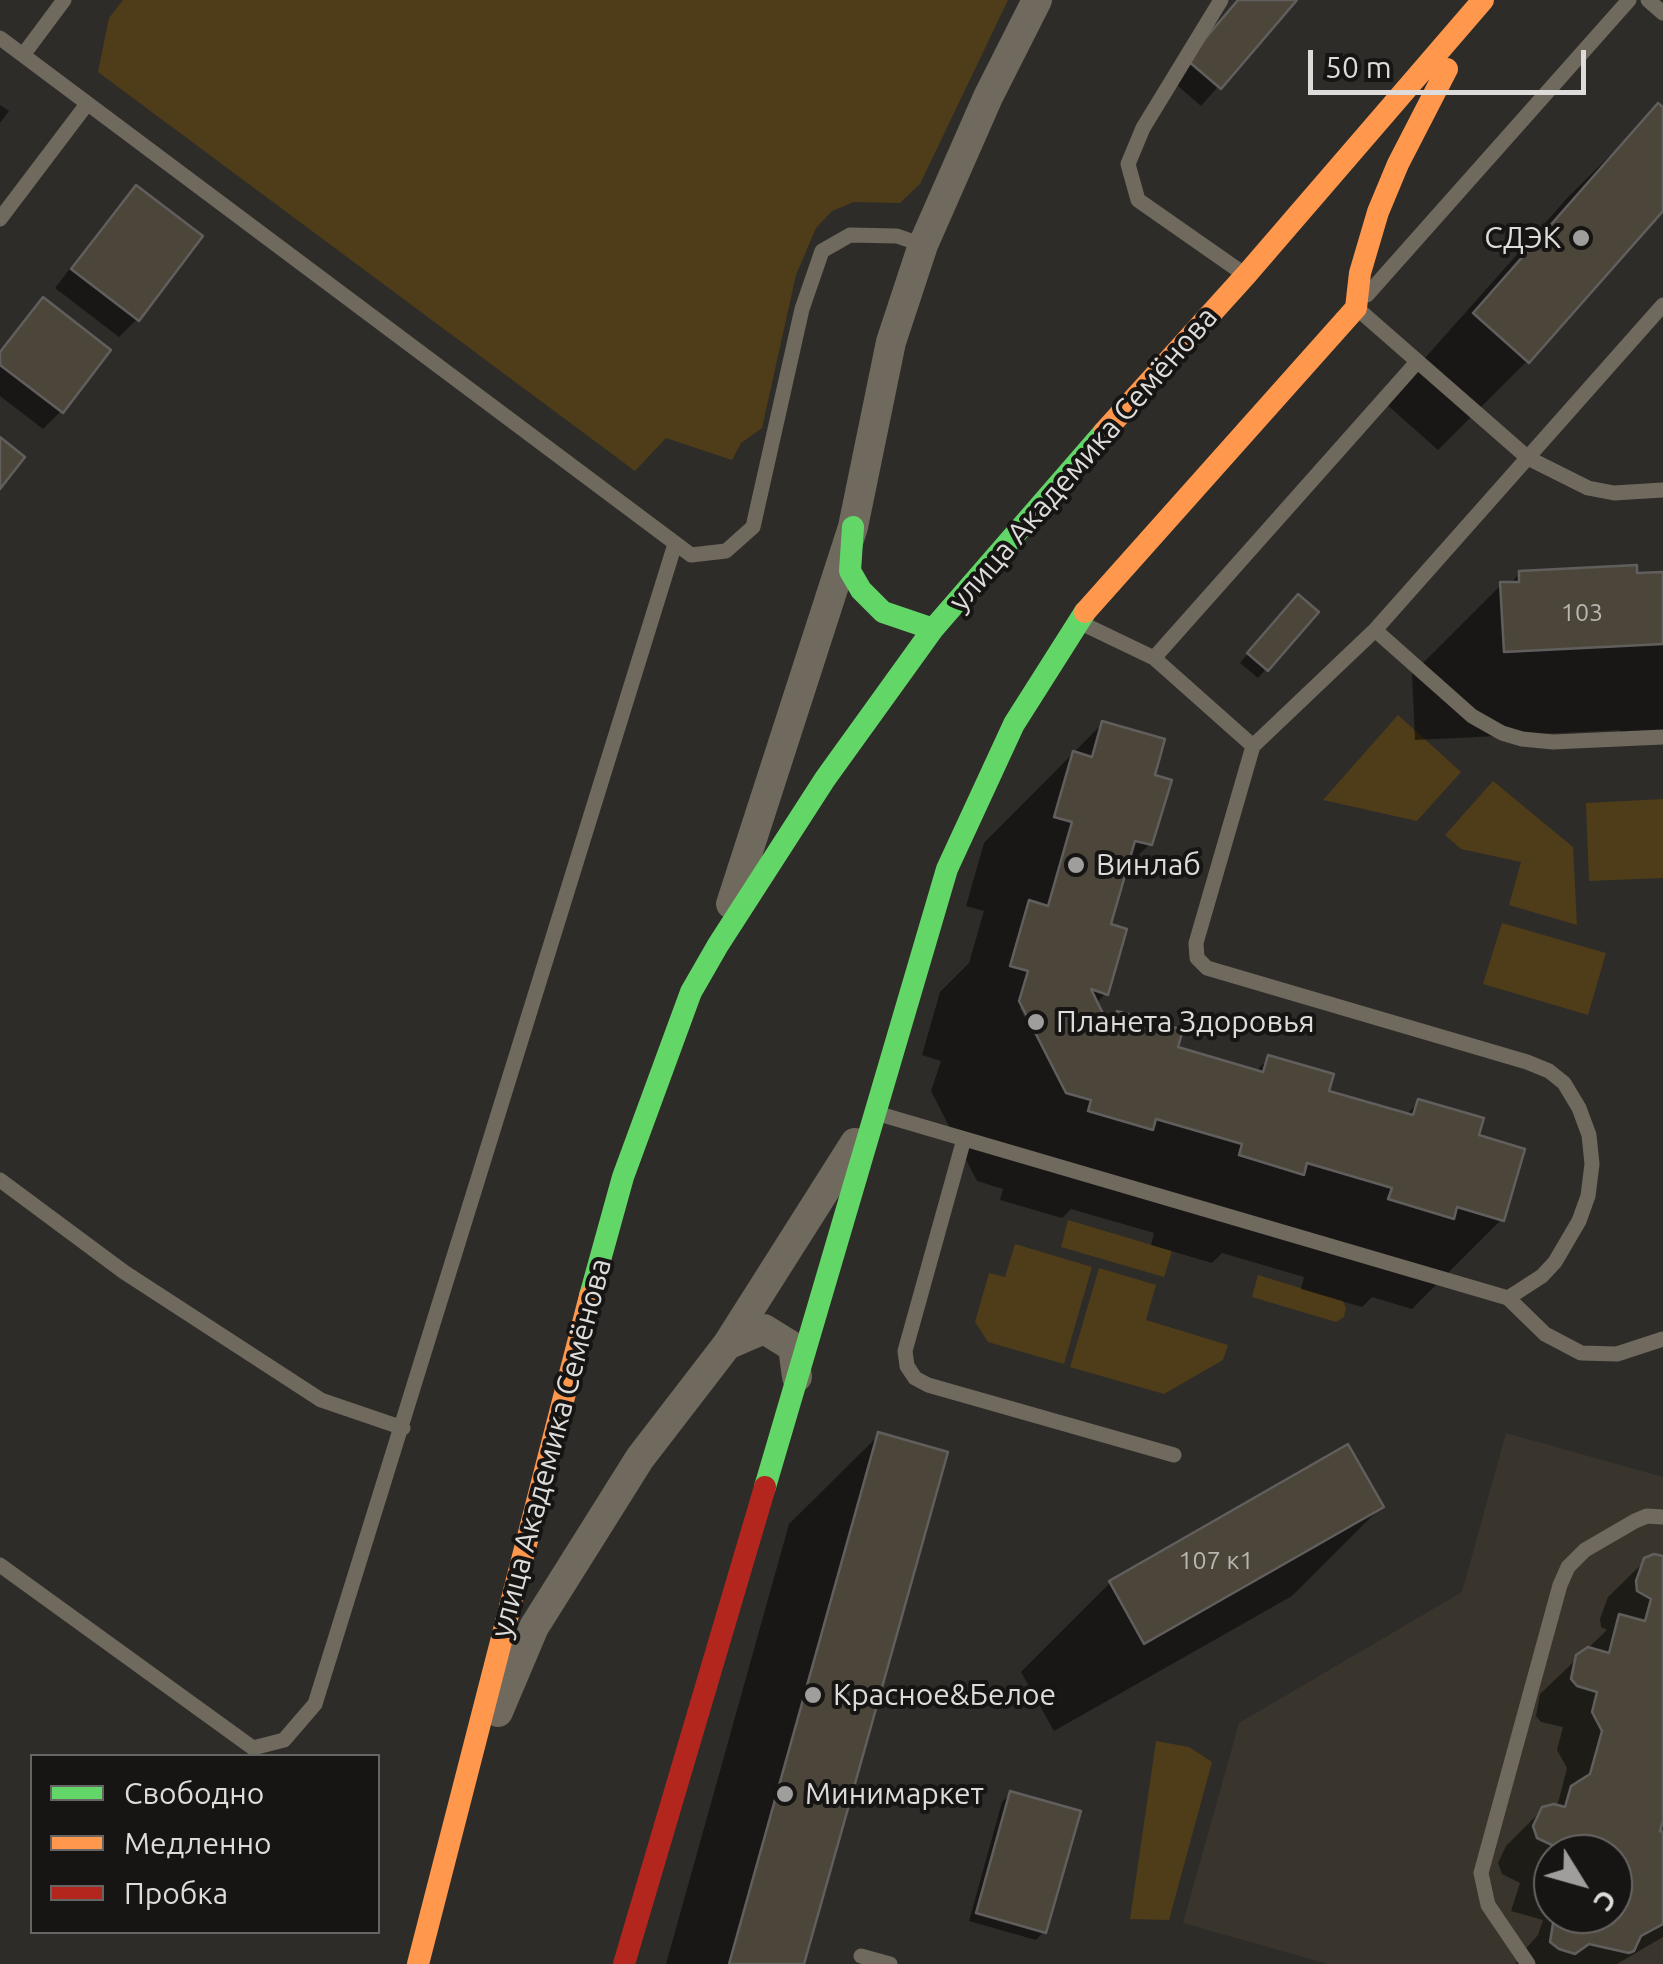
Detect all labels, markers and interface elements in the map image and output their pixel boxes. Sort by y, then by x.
scale bar [1313,30,1590,92]
text: 50 m [1325,50,1392,84]
place label: СДЭК [1484,220,1561,256]
marker: СДЭК [1570,227,1592,249]
street label: улица Академика Семёнова [941,300,1225,618]
house number: 103 [1561,598,1603,628]
place label: Винлаб [1096,847,1201,883]
marker: Винлаб [1065,854,1087,876]
place label: Планета Здоровья [1056,1004,1315,1040]
marker: Планета Здоровья [1025,1011,1047,1033]
street label: улица Академика Семёнова [483,1254,619,1642]
house number: 107 к1 [1179,1546,1253,1576]
place label: Красное&Белое [833,1677,1056,1713]
marker: Красное&Белое [802,1684,824,1706]
legend [30,1754,380,1934]
text: Свободно [124,1776,264,1810]
place label: Минимаркет [805,1776,984,1812]
marker: Минимаркет [774,1783,796,1805]
text: Медленно [124,1826,272,1860]
north arrow [1533,1834,1633,1934]
text: Пробка [124,1876,228,1910]
text: С [1588,1885,1624,1918]

